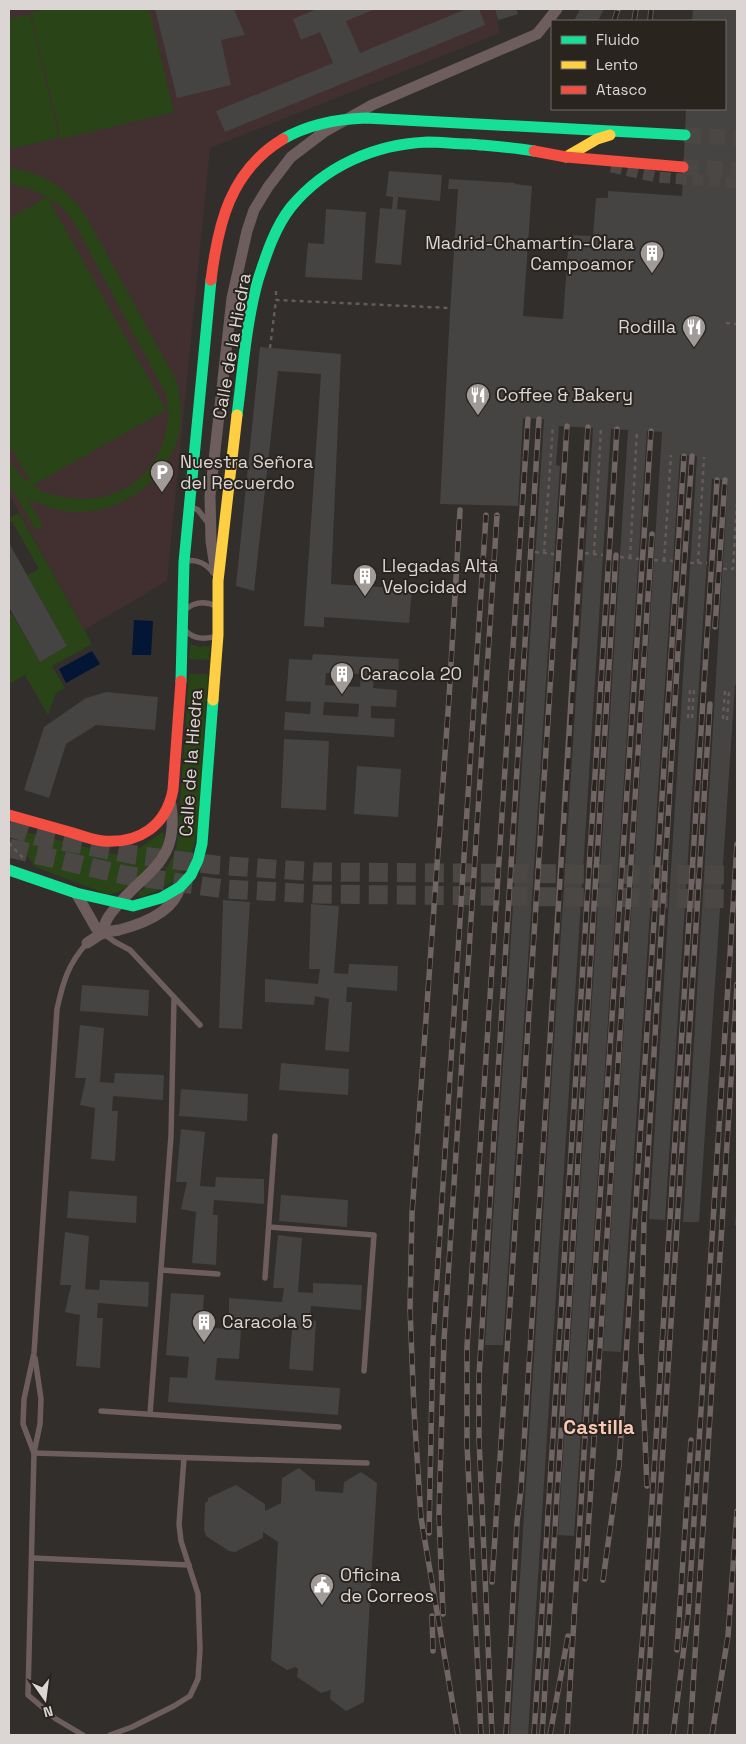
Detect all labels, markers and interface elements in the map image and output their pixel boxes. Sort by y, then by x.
legend [551,20,726,110]
text: Fluido [596,30,640,49]
text: Lento [596,55,638,74]
text: Atasco [596,80,647,99]
place label: Madrid-Chamartín-Clara Campoamor [425,231,634,275]
building icon: Madrid-Chamartín-Clara Campoamor [639,240,665,274]
street label: Calle de la Hiedra [207,271,256,421]
restaurant icon: Rodilla [681,314,707,348]
place label: Rodilla [618,315,676,338]
restaurant icon: Coffee & Bakery [465,382,491,416]
place label: Coffee & Bakery [496,383,633,406]
place label: Nuestra Señora del Recuerdo [180,450,313,494]
parking icon: Nuestra Señora del Recuerdo [149,459,175,493]
place label: Llegadas Alta Velocidad [382,554,499,598]
building icon: Llegadas Alta Velocidad [352,563,378,597]
building icon: Caracola 20 [329,661,355,695]
place label: Caracola 20 [360,662,462,685]
street label: Calle de la Hiedra [174,689,207,837]
building icon: Caracola 5 [191,1309,217,1343]
place label: Caracola 5 [222,1310,313,1333]
district label: Castilla [563,1414,635,1440]
place label: Oficina de Correos [340,1563,434,1607]
public building icon: Oficina de Correos [309,1572,335,1606]
north arrow [20,1674,70,1724]
text: N [41,1702,55,1721]

